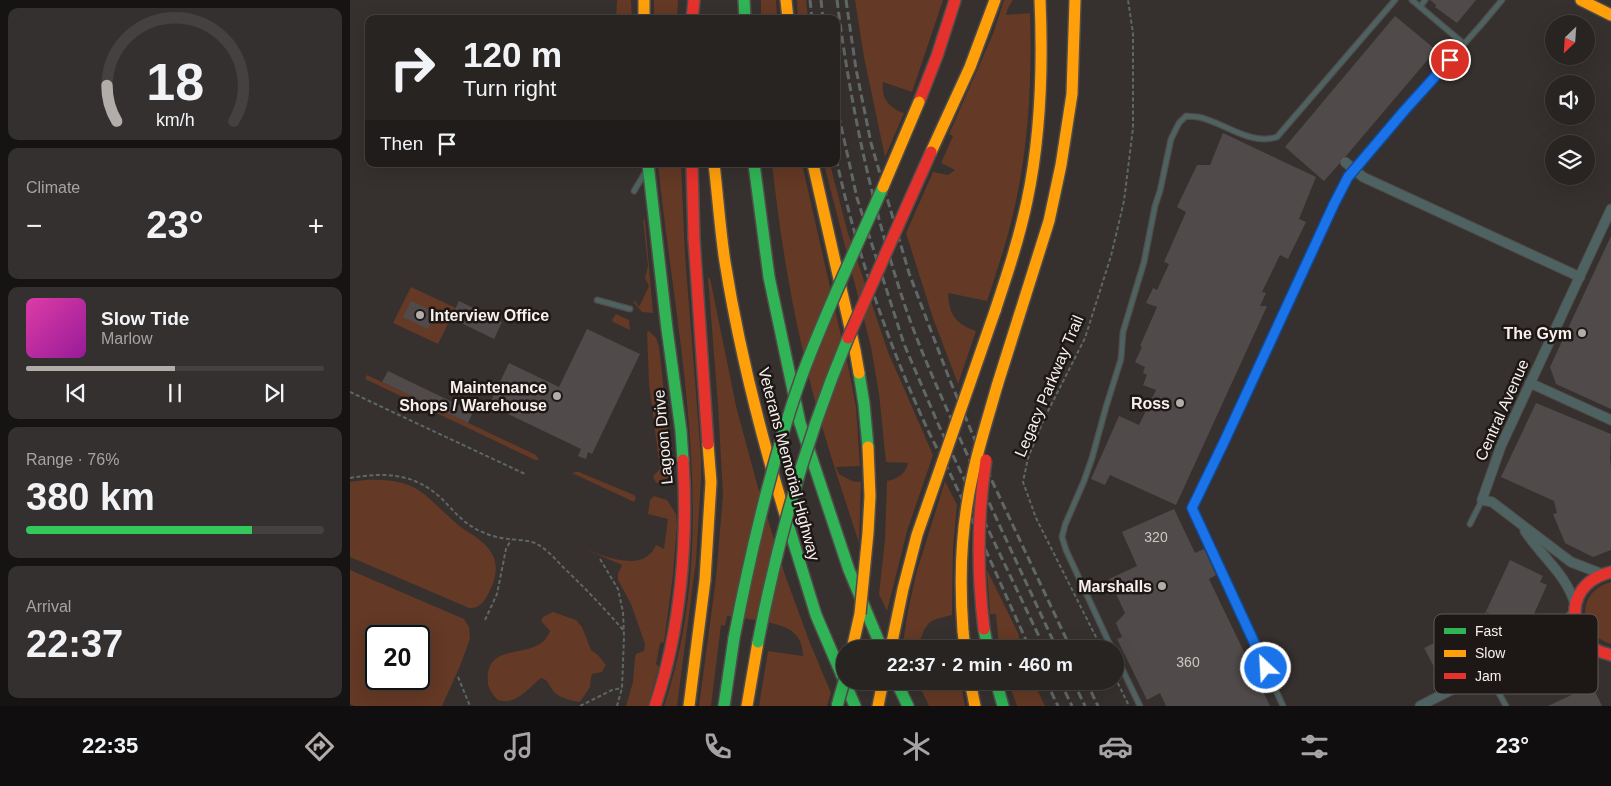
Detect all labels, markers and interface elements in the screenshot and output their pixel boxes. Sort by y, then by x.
north arrow [1545,15,1595,65]
map controls [1545,15,1595,185]
icon: right [380,35,445,100]
text: 120 m [463,35,562,74]
pin [1429,39,1471,81]
icon: arrive [1436,46,1464,74]
text: 18 [146,53,204,111]
button: sound [1545,75,1595,125]
text: Turn right [463,76,556,101]
text: km/h [156,110,194,130]
icon: arrive [433,130,461,158]
text: Then [380,133,423,154]
button: layers [1545,135,1595,185]
text: Climate [26,179,80,196]
text: 23° [146,204,204,246]
text: − [26,210,42,241]
text: + [308,210,324,241]
place label: Interview Office [430,307,549,324]
text: Slow Tide [101,308,189,329]
marker: Interview Office [414,309,426,321]
street label: Legacy Parkway Trail [1011,313,1087,459]
place label: The Gym [1504,325,1572,342]
marker: The Gym [1576,327,1588,339]
text: Marlow [101,330,153,347]
street label: Central Avenue [1472,357,1532,463]
street label: Veterans Memorial Highway [755,366,823,562]
icon: previous [62,379,90,407]
icon: pause [161,379,189,407]
icon: next [260,379,288,407]
place label: Maintenance Shops / Warehouse [399,379,547,414]
street label: Lagoon Drive [650,389,676,485]
marker: Maintenance Shops / Warehouse [551,390,563,402]
place label: Ross [1131,395,1170,412]
marker: Ross [1174,397,1186,409]
text: Range · 76% [26,451,119,468]
text: 380 km [26,476,155,518]
house number: 320 [1144,529,1168,545]
place label: Marshalls [1078,578,1152,595]
marker: Marshalls [1156,580,1168,592]
text: Arrival [26,598,71,615]
legend [1434,614,1598,694]
text: 22:37 [26,623,123,665]
text: Fast [1475,623,1502,639]
speed limit sign: 20 [365,625,430,690]
position arrow [1239,641,1291,693]
text: Slow [1475,645,1506,661]
text: 22:37 · 2 min · 460 m [887,654,1073,675]
house number: 360 [1176,654,1200,670]
text: Jam [1475,668,1501,684]
icon: directions [302,729,337,764]
icon: music [501,729,536,764]
icon: phone [700,729,735,764]
icon: climate [899,729,934,764]
icon: car [1098,729,1133,764]
icon: filters [1297,729,1332,764]
text: 22:35 [82,733,138,758]
text: 23° [1496,733,1529,758]

